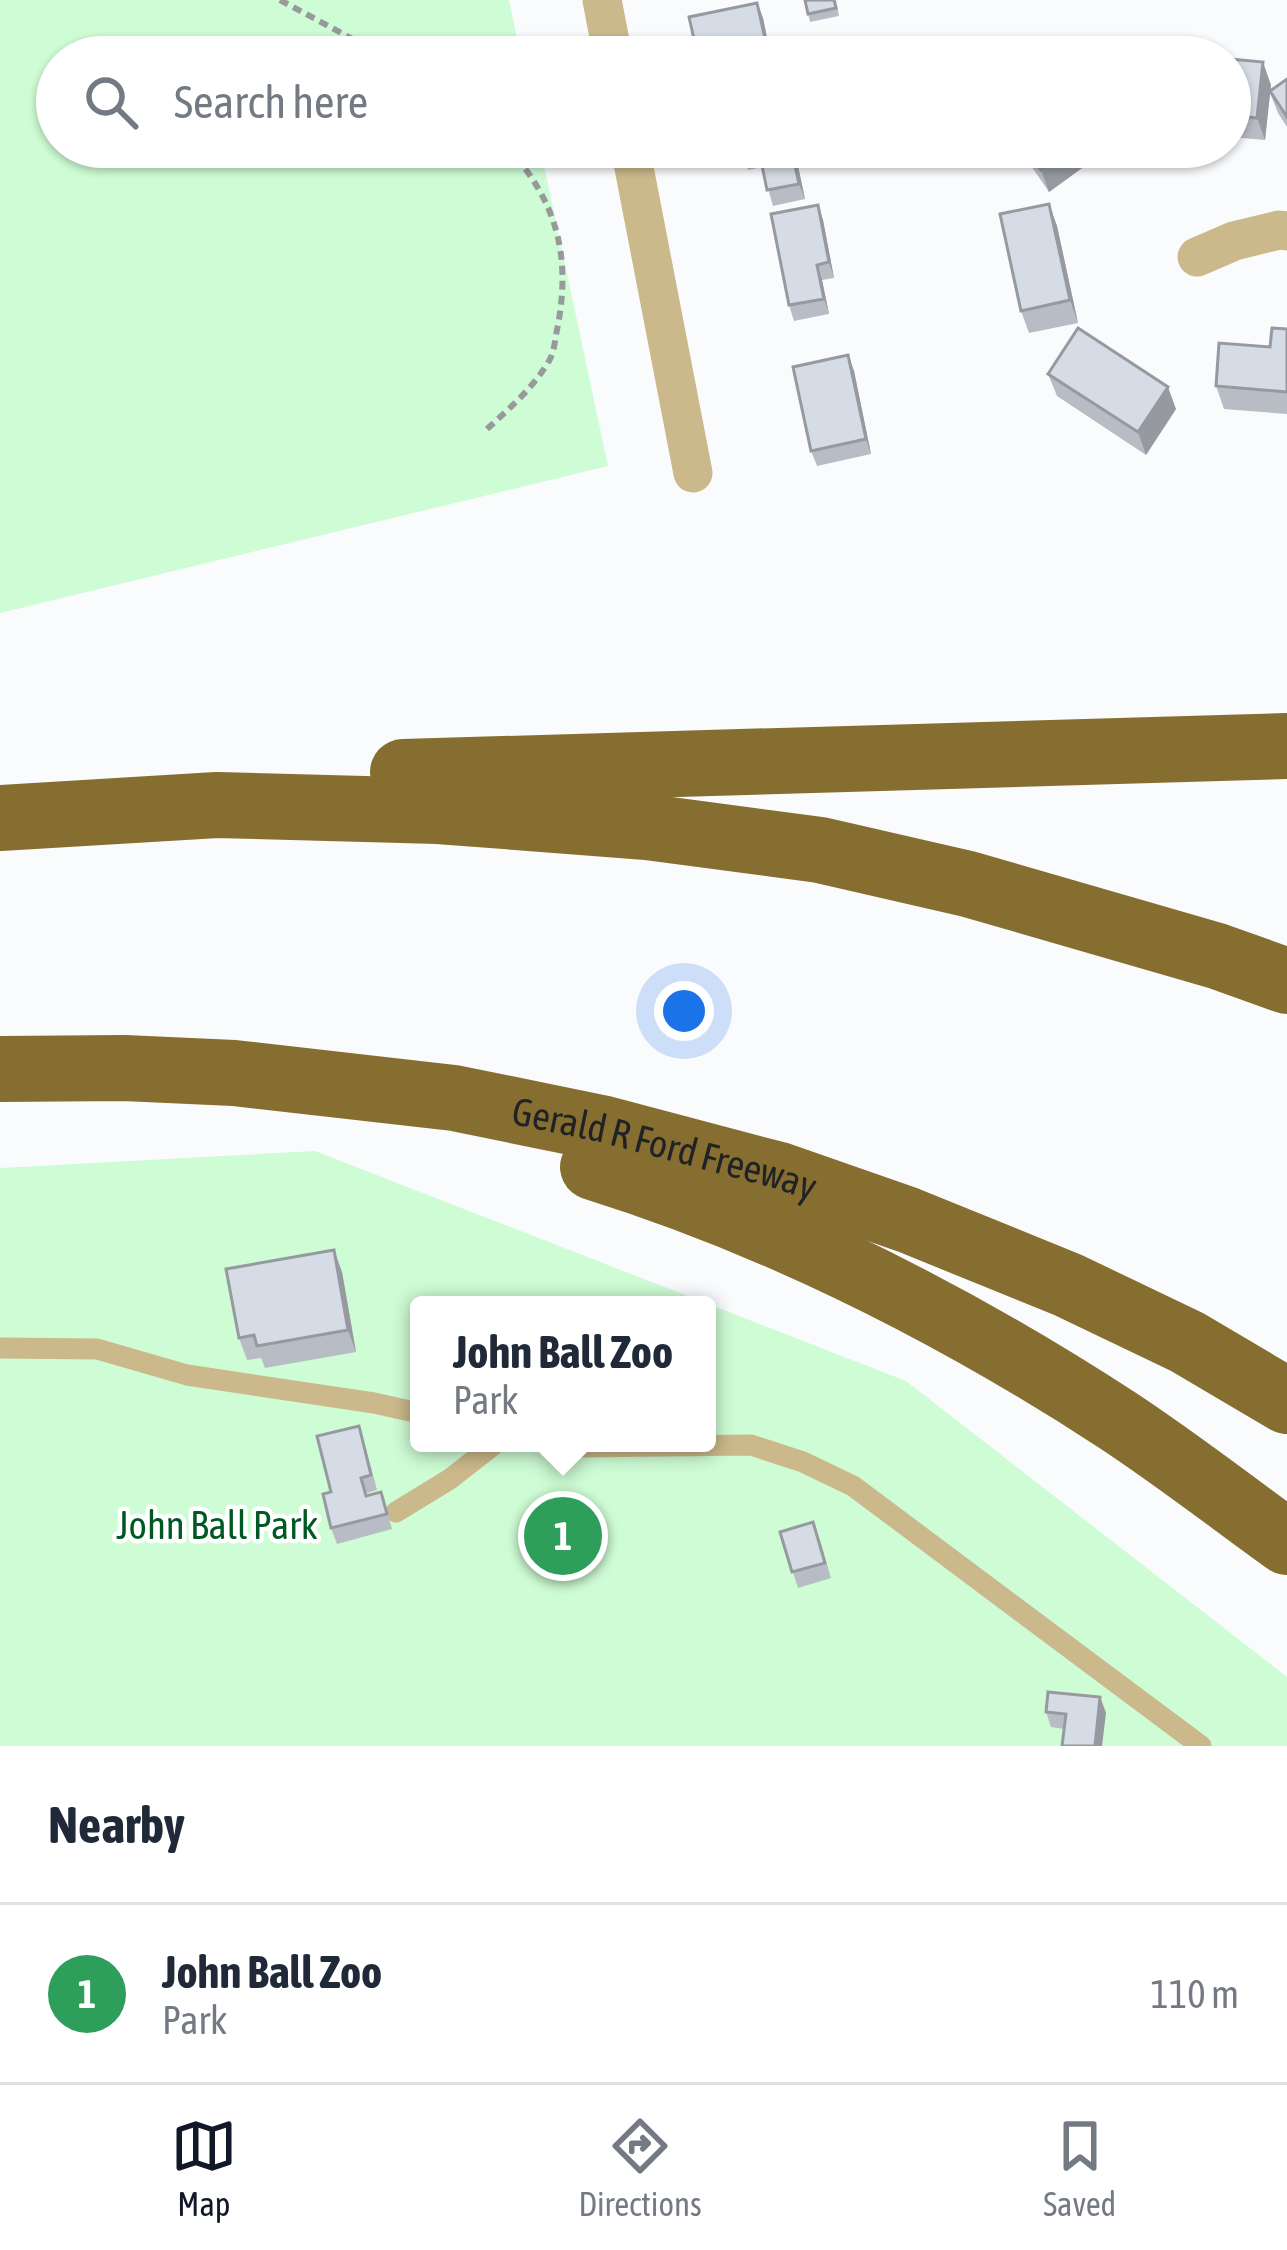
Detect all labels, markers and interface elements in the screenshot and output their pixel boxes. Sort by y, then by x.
search box [36,36,1251,168]
icon: search [78,69,144,135]
text: Search here [174,76,368,128]
your location [654,981,714,1041]
street label: Gerald R Ford Freeway [508,1088,823,1209]
popup [410,1296,716,1452]
text: John Ball Zoo [453,1326,673,1378]
text: Park [453,1378,518,1422]
pin: 1 [524,1491,602,1581]
park label: John Ball Park [116,1503,318,1547]
text: Nearby [48,1795,185,1854]
text: John Ball Zoo [162,1946,382,1998]
text: 1 [78,1972,96,2016]
text: 110 m [1151,1972,1239,2016]
text: Park [162,1998,227,2042]
tab: Map [171,2113,237,2223]
tab: Directions [578,2113,702,2223]
tab: Saved [1043,2113,1116,2223]

